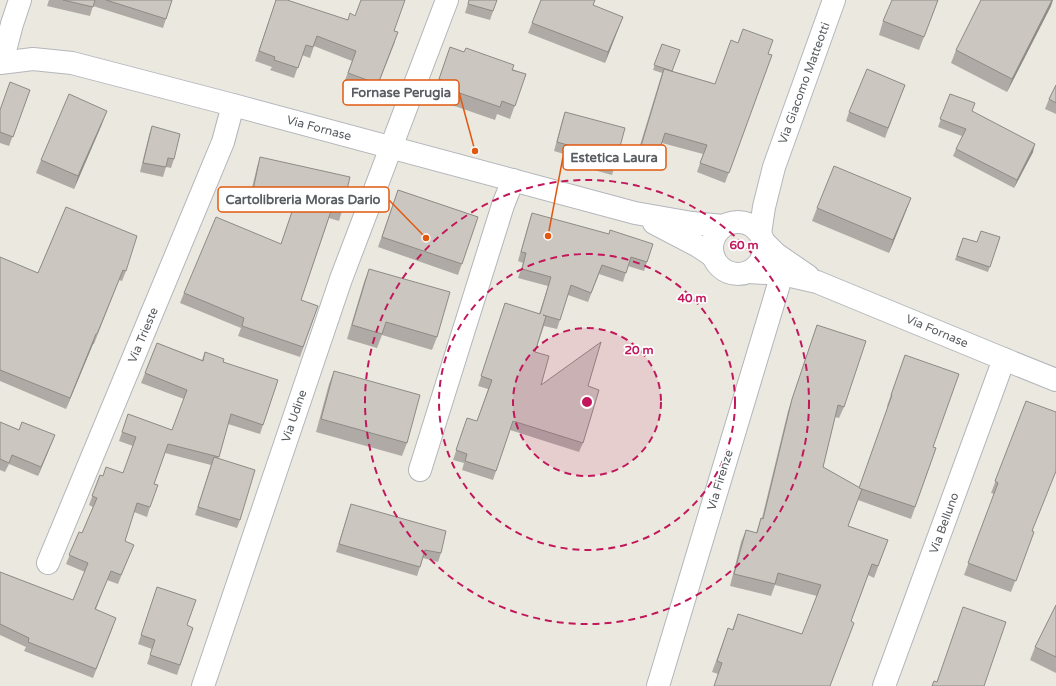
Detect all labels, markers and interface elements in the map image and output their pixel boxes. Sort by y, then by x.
street label: Via Giacomo Matteotti [775,20,833,146]
callout: Fornase Perugia [343,80,459,105]
text: Fornase Perugia [351,85,451,101]
street label: Via Fornase [285,113,353,143]
callout: Estetica Laura [563,145,666,170]
text: Estetica Laura [570,150,658,166]
callout: Cartolibreria Moras Dario [218,187,389,212]
text: Cartolibreria Moras Dario [225,192,381,208]
text: 60 m [729,238,759,252]
text: 40 m [677,291,707,305]
street label: Via Trieste [125,305,161,365]
street label: Via Fornase [904,312,970,350]
text: 20 m [624,343,654,357]
street label: Via Udine [278,388,310,444]
centre of rings [580,395,594,409]
street label: Via Firenze [704,448,736,512]
street label: Via Belluno [926,491,962,555]

